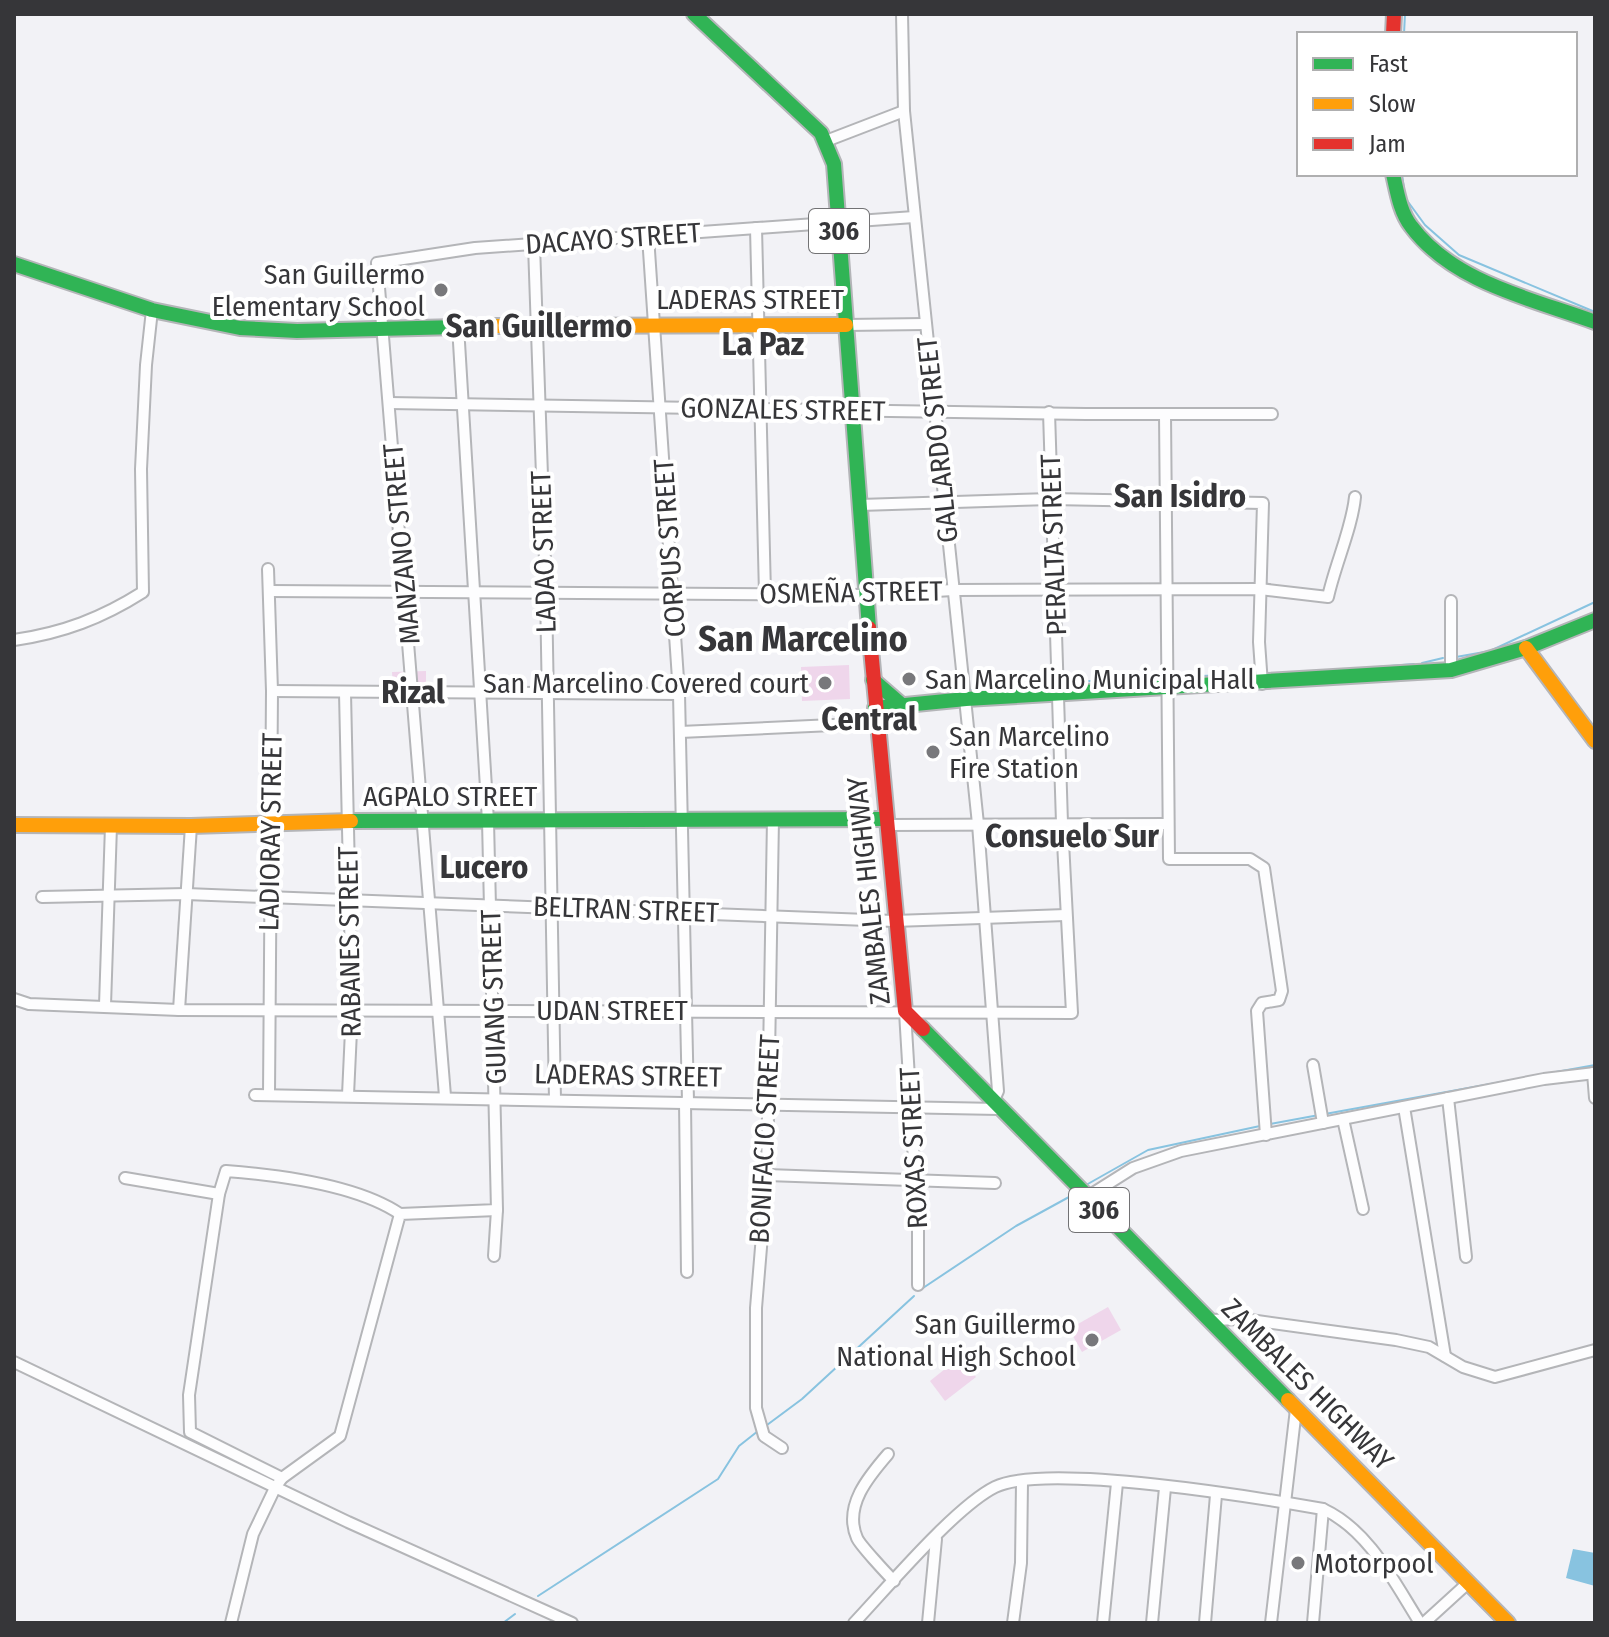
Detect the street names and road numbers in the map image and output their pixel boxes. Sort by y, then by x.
road number: 306 [809,209,869,253]
street label: DACAYO STREET [524,216,702,261]
street label: LADERAS STREET [656,283,844,316]
street label: GALLARDO STREET [910,335,965,544]
street label: GONZALES STREET [680,391,886,428]
street label: MANZANO STREET [376,442,427,646]
street label: PERALTA STREET [1034,454,1073,636]
street label: CORPUS STREET [647,458,692,638]
street label: LADAO STREET [524,470,563,634]
street label: OSMEÑA STREET [759,574,943,611]
street label: LADIORAY STREET [252,733,289,931]
street label: ZAMBALES HIGHWAY [840,775,897,1007]
street label: AGPALO STREET [363,780,537,813]
street label: RABANES STREET [331,846,368,1038]
street label: BELTRAN STREET [533,890,719,929]
street label: GUIANG STREET [474,909,513,1085]
street label: UDAN STREET [536,994,688,1027]
street label: BONIFACIO STREET [743,1034,786,1244]
street label: LADERAS STREET [534,1057,722,1094]
street label: ROXAS STREET [893,1066,934,1230]
road number: 306 [1069,1188,1129,1232]
street label: ZAMBALES HIGHWAY [1215,1292,1400,1477]

